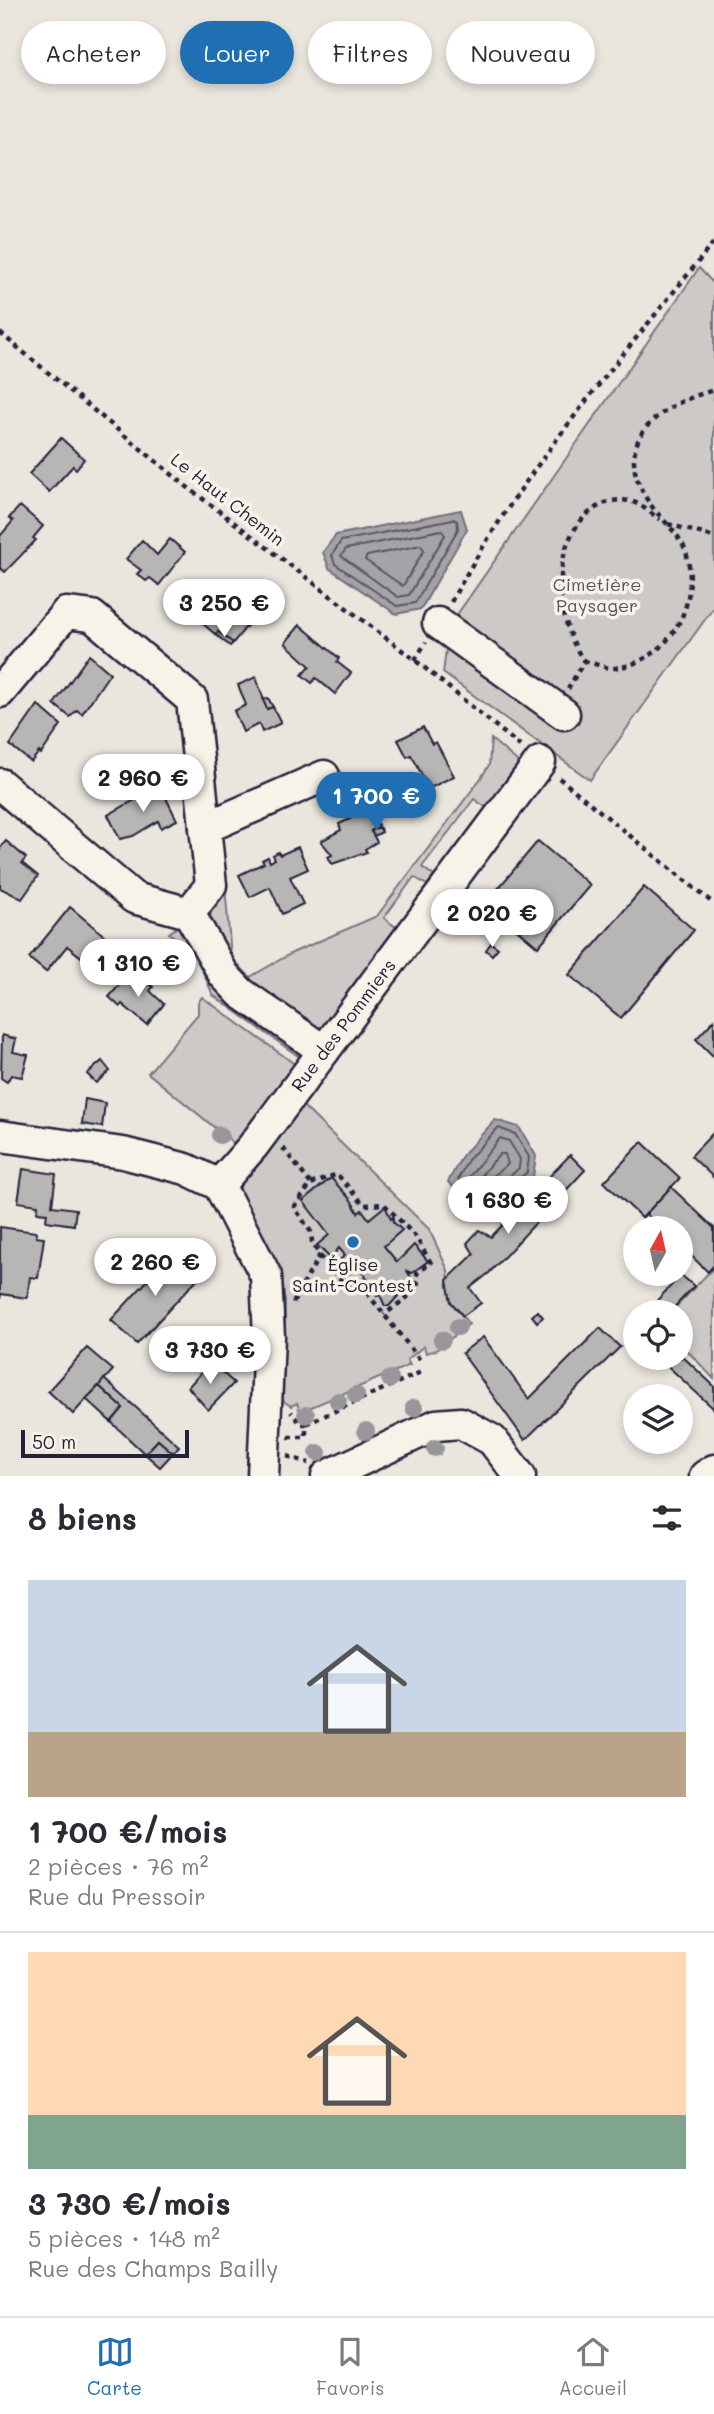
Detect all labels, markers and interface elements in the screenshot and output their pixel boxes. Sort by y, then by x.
chip: Acheter [21,21,166,84]
chip: Louer [180,21,294,84]
chip: Filtres [308,21,432,84]
chip: Nouveau [446,21,595,84]
street label: Le Haut Chemin [166,447,290,551]
park label: Cimetière Paysager [553,572,641,617]
pin: 3 250 € [159,580,289,639]
text: 3 250 € [179,587,269,617]
pin: 2 960 € [78,754,208,814]
text: 2 960 € [98,762,188,792]
pin: 1 700 € [311,772,441,832]
text: 1 700 € [332,780,420,810]
pin: 2 020 € [427,890,557,949]
text: 2 020 € [447,897,537,927]
pin: 1 310 € [73,940,203,999]
text: 1 310 € [96,947,180,977]
street label: Rue des Pommiers [285,954,401,1096]
pin: 1 630 € [443,1176,573,1236]
text: 1 630 € [464,1184,552,1214]
north arrow [623,1216,693,1286]
map controls [623,1216,693,1454]
marker: Église Saint-Contest [345,1234,361,1250]
pin: 2 260 € [90,1238,220,1298]
text: 2 260 € [110,1246,200,1276]
place label: Église Saint-Contest [292,1252,414,1297]
button: locate [623,1300,693,1370]
pin: 3 730 € [145,1326,275,1386]
text: 3 730 € [165,1334,255,1364]
button: layers [623,1384,693,1454]
scale bar [21,1427,189,1459]
text: 50 m [32,1429,76,1454]
text: 8 biens [28,1498,137,1538]
icon: filters [648,1499,686,1537]
icon: home [294,1626,420,1752]
text: 1 700 €/mois [28,1811,227,1851]
text: 2 pièces · 76 m² [28,1851,208,1881]
text: Rue du Pressoir [28,1881,206,1911]
icon: home [294,1998,420,2124]
text: 3 730 €/mois [28,2183,231,2223]
text: 5 pièces · 148 m² [28,2223,220,2253]
text: Rue des Champs Bailly [28,2253,278,2283]
tab: Carte [87,2333,142,2400]
tab: Favoris [316,2333,385,2400]
tab: Accueil [559,2333,627,2400]

